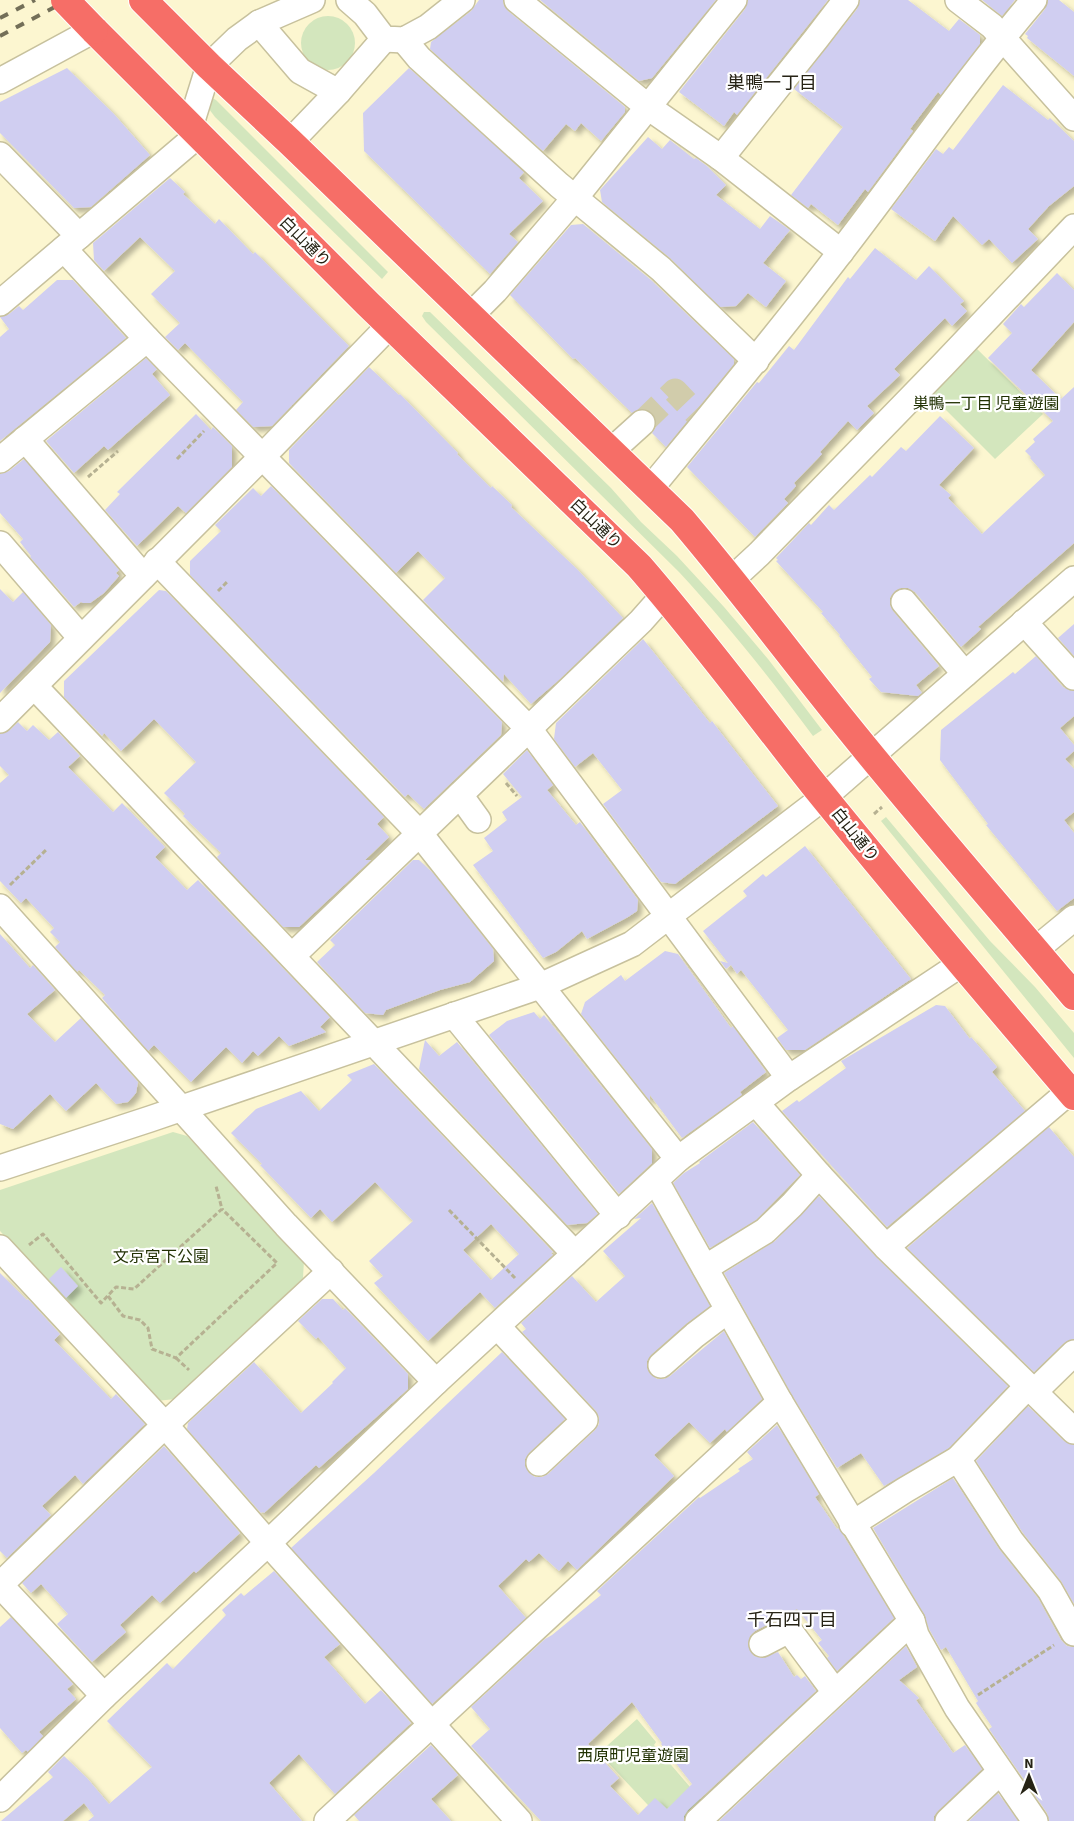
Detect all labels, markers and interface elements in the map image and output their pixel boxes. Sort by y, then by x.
district label: 巣鴨一丁目 [727,71,817,96]
street label: 白山通り [275,212,335,272]
park label: 巣鴨一丁目 児童遊園 [912,393,1060,415]
street label: 白山通り [565,494,627,554]
street label: 白山通り [826,803,884,867]
park label: 文京宮下公園 [113,1246,209,1268]
district label: 千石四丁目 [747,1608,837,1633]
park label: 西原町児童遊園 [577,1745,689,1767]
north arrow [1004,1751,1054,1801]
text: N [1024,1754,1034,1774]

